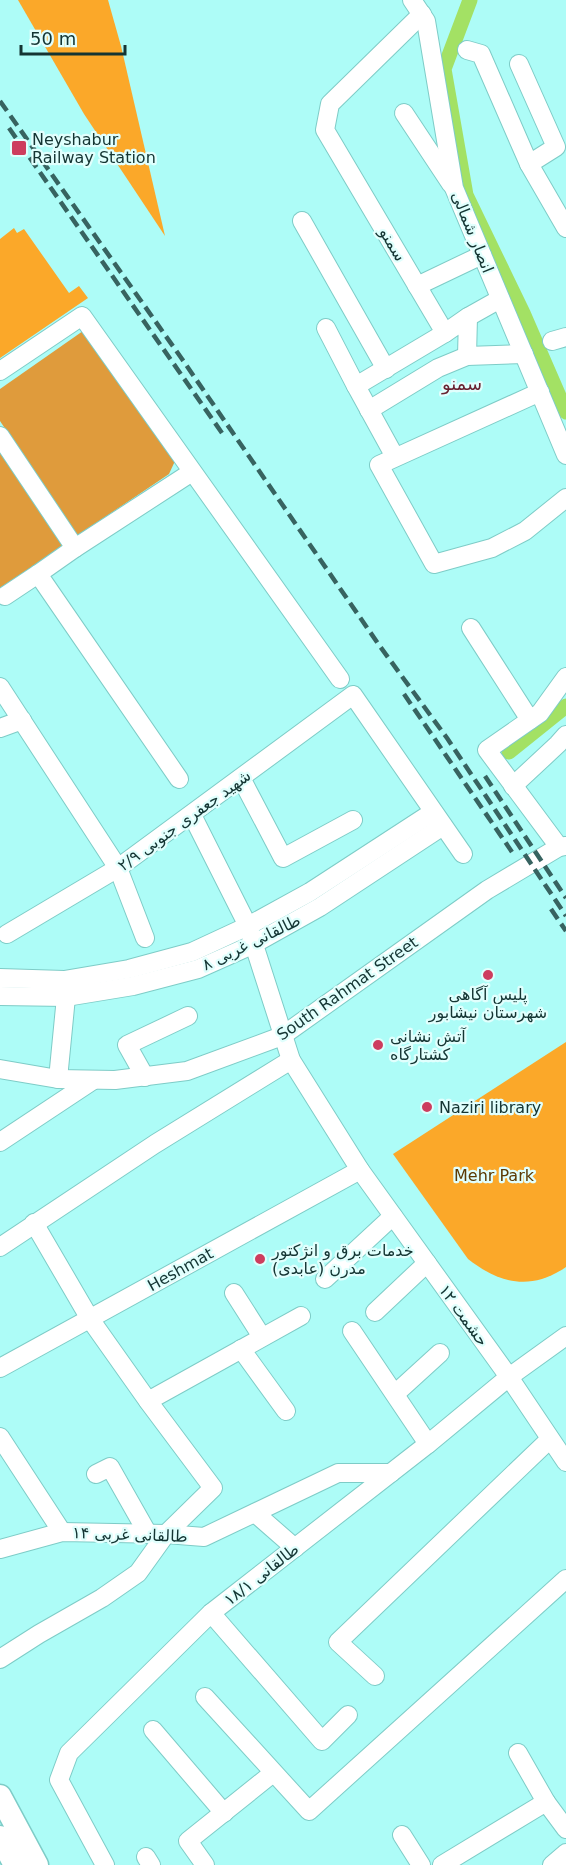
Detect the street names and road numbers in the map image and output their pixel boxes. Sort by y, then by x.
street label: انصار شمالی [447,189,497,276]
street label: سمنو [374,223,410,265]
street label: شهید جعفری جنوبی ۲/۹ [114,766,255,876]
street label: طالقانی غربی ۸ [199,910,304,975]
street label: South Rahmat Street [273,933,421,1044]
street label: Heshmat [144,1244,216,1295]
street label: حشمت ۱۲ [435,1281,492,1350]
street label: طالقانی غربی ۱۴ [72,1523,188,1547]
street label: طالقانی ۱۸/۱ [220,1539,302,1609]

